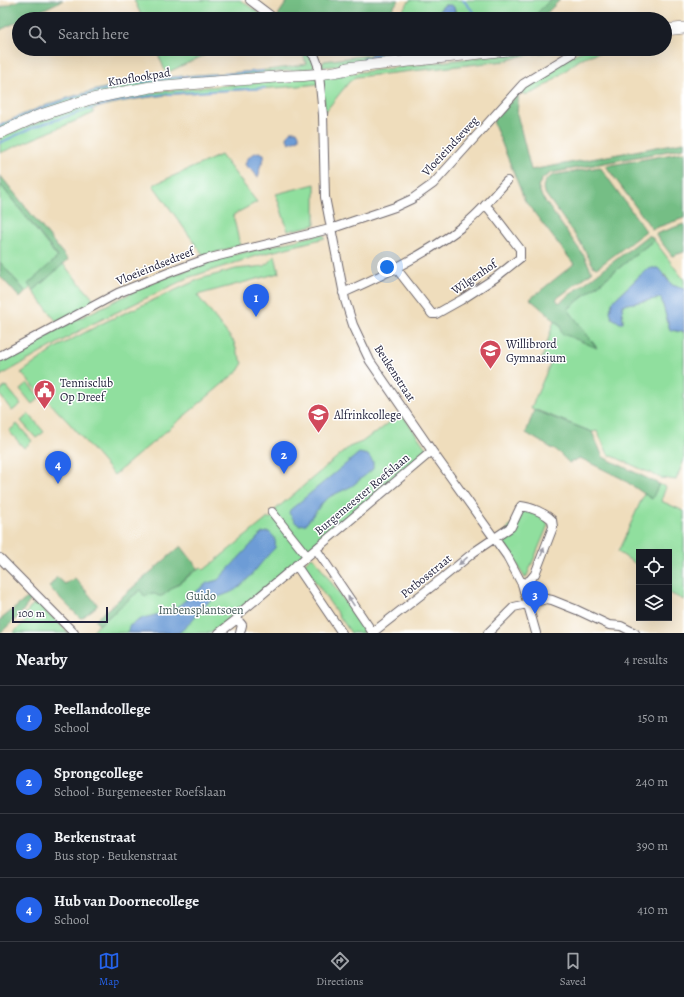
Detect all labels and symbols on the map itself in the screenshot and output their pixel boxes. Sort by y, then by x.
street label: Knoflookpad [107,64,172,90]
street label: Vloeieindseweg [417,113,482,180]
street label: Vloeieindsedreef [113,242,198,289]
street label: Wilgenhof [447,255,501,299]
your location [377,257,397,277]
pin: 1 [243,284,269,317]
place label: Willibrord Gymnasium [505,336,566,366]
school or university icon: Willibrord Gymnasium [477,338,503,371]
street label: Beukenstraat [371,341,419,405]
place label: Tennisclub Op Dreef [60,375,113,405]
public building icon: Tennisclub Op Dreef [32,377,58,410]
school or university icon: Alfrinkcollege [305,402,331,435]
place label: Alfrinkcollege [333,407,401,423]
pin: 2 [271,441,297,474]
street label: Burgemeester Roefslaan [311,449,413,538]
pin: 4 [45,451,71,484]
one-way arrow [540,547,546,559]
street label: Potbosstraat [397,550,455,602]
one-way arrow [458,557,469,566]
pin: 3 [522,581,548,614]
park label: Guido Imbensplantsoen [158,588,244,618]
one-way arrow [348,595,355,607]
scale bar [12,605,108,624]

